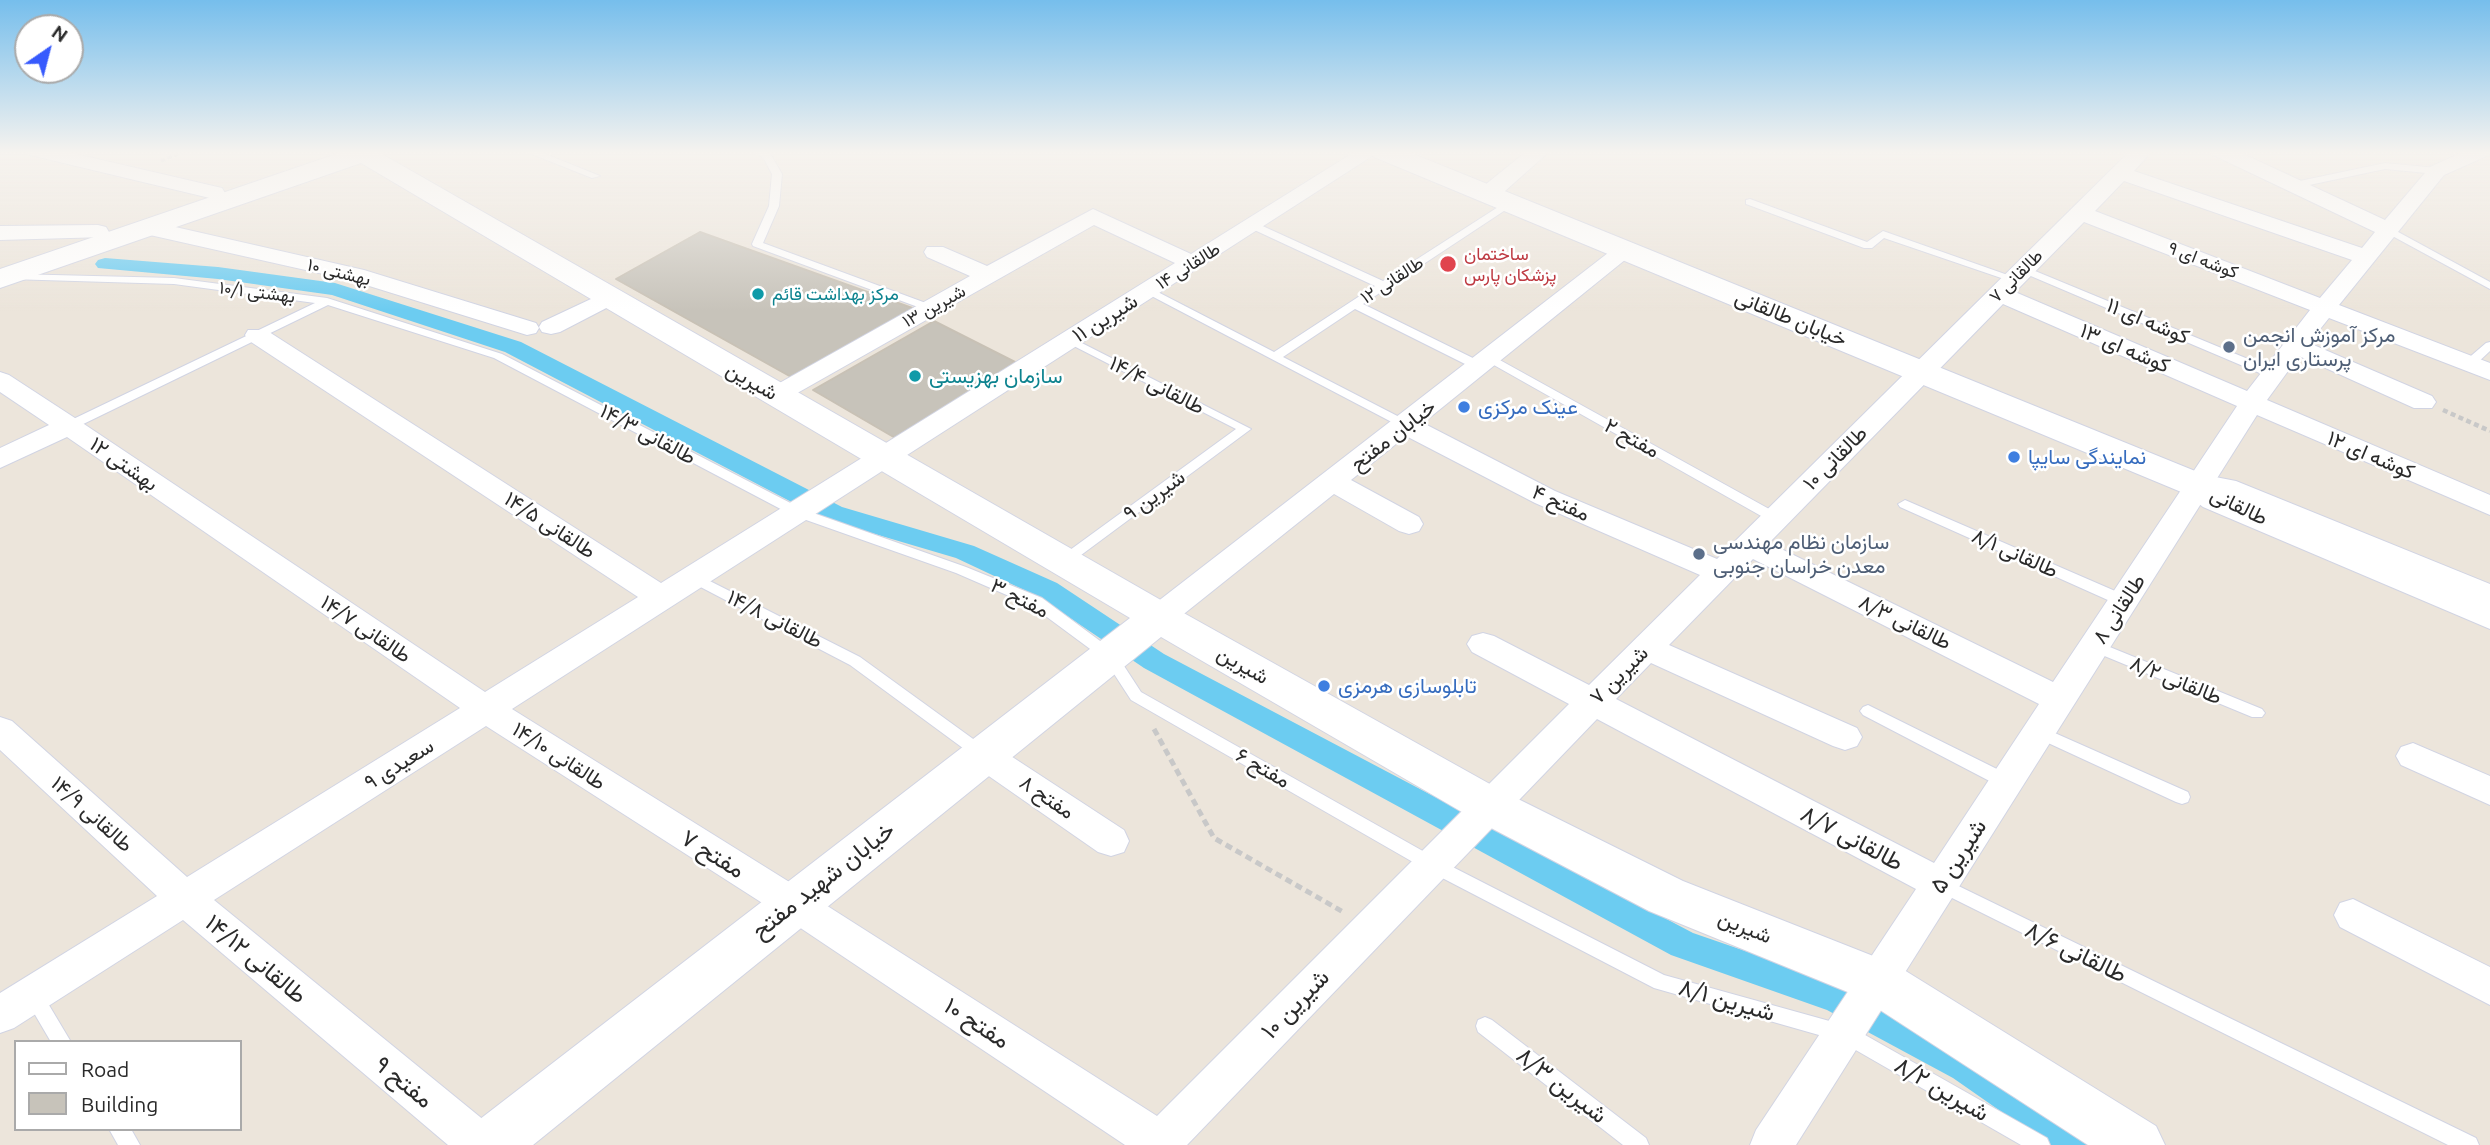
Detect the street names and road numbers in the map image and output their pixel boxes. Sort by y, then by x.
street label: کوشه ای ۹ [2165,237,2241,283]
street label: طالقانی ۱۴ [1152,238,1224,294]
street label: طالقانی ۷ [1985,245,2047,307]
street label: طالقانی ۱۲ [1356,252,1428,308]
street label: بهشتی ۱۰ [305,254,373,290]
street label: بهشتی ۱۰/۱ [218,277,296,307]
street label: شیرین ۱۳ [899,280,969,332]
street label: خیابان طالقانی [1731,284,1851,352]
street label: شیرین ۱۱ [1068,288,1142,348]
street label: کوشه ای ۱۱ [2103,292,2193,350]
street label: کوشه ای ۱۳ [2076,318,2174,378]
street label: طالقانی ۱۴/۴ [1105,350,1209,420]
street label: شیرین [722,356,782,406]
street label: خیابان مفتح [1345,394,1441,476]
street label: طالقانی ۱۴/۳ [596,398,700,470]
street label: مفتح ۲ [1600,413,1664,463]
street label: طالقانی ۱۰ [1798,421,1872,495]
street label: کوشه ای ۱۲ [2324,425,2418,485]
street label: بهشتی ۱۲ [85,431,163,497]
street label: شیرین ۹ [1118,464,1190,526]
street label: مفتح ۴ [1528,479,1594,527]
street label: طالقانی [2206,481,2272,531]
street label: طالقانی ۱۴/۵ [500,486,600,564]
street label: طالقانی ۸/۱ [1968,523,2062,583]
street label: طالقانی ۸ [2087,569,2151,649]
street label: مفتح ۳ [987,573,1053,623]
street label: طالقانی ۱۴/۸ [723,584,827,654]
street label: طالقانی ۸/۳ [1855,589,1955,655]
street label: طالقانی ۱۴/۷ [316,590,416,668]
street label: شیرین [1213,640,1273,690]
street label: شیرین ۷ [1584,640,1654,710]
street label: طالقانی ۸/۲ [2126,650,2226,710]
street label: طالقانی ۱۴/۱۰ [508,716,610,796]
street label: سعیدی ۹ [360,733,438,795]
street label: مفتح ۶ [1231,742,1295,794]
street label: مفتح ۸ [1015,770,1079,824]
street label: طالقانی ۱۴/۹ [46,771,138,857]
street label: طالقانی ۸/۷ [1796,799,1908,877]
street label: شیرین ۵ [1923,813,1993,899]
street label: خیابان شهید مفتح [746,815,900,945]
street label: مفتح ۷ [676,823,750,885]
street label: شیرین [1715,905,1775,949]
street label: طالقانی ۱۴/۱۲ [199,908,313,1010]
street label: طالقانی ۸/۶ [2020,915,2132,989]
street label: شیرین ۱۰ [1255,963,1335,1045]
street label: شیرین ۸/۱ [1676,973,1778,1027]
street label: مفتح ۱۰ [939,991,1015,1055]
street label: شیرین ۸/۳ [1511,1041,1613,1129]
street label: مفتح ۹ [369,1050,439,1114]
street label: شیرین ۸/۲ [1890,1050,1994,1128]

